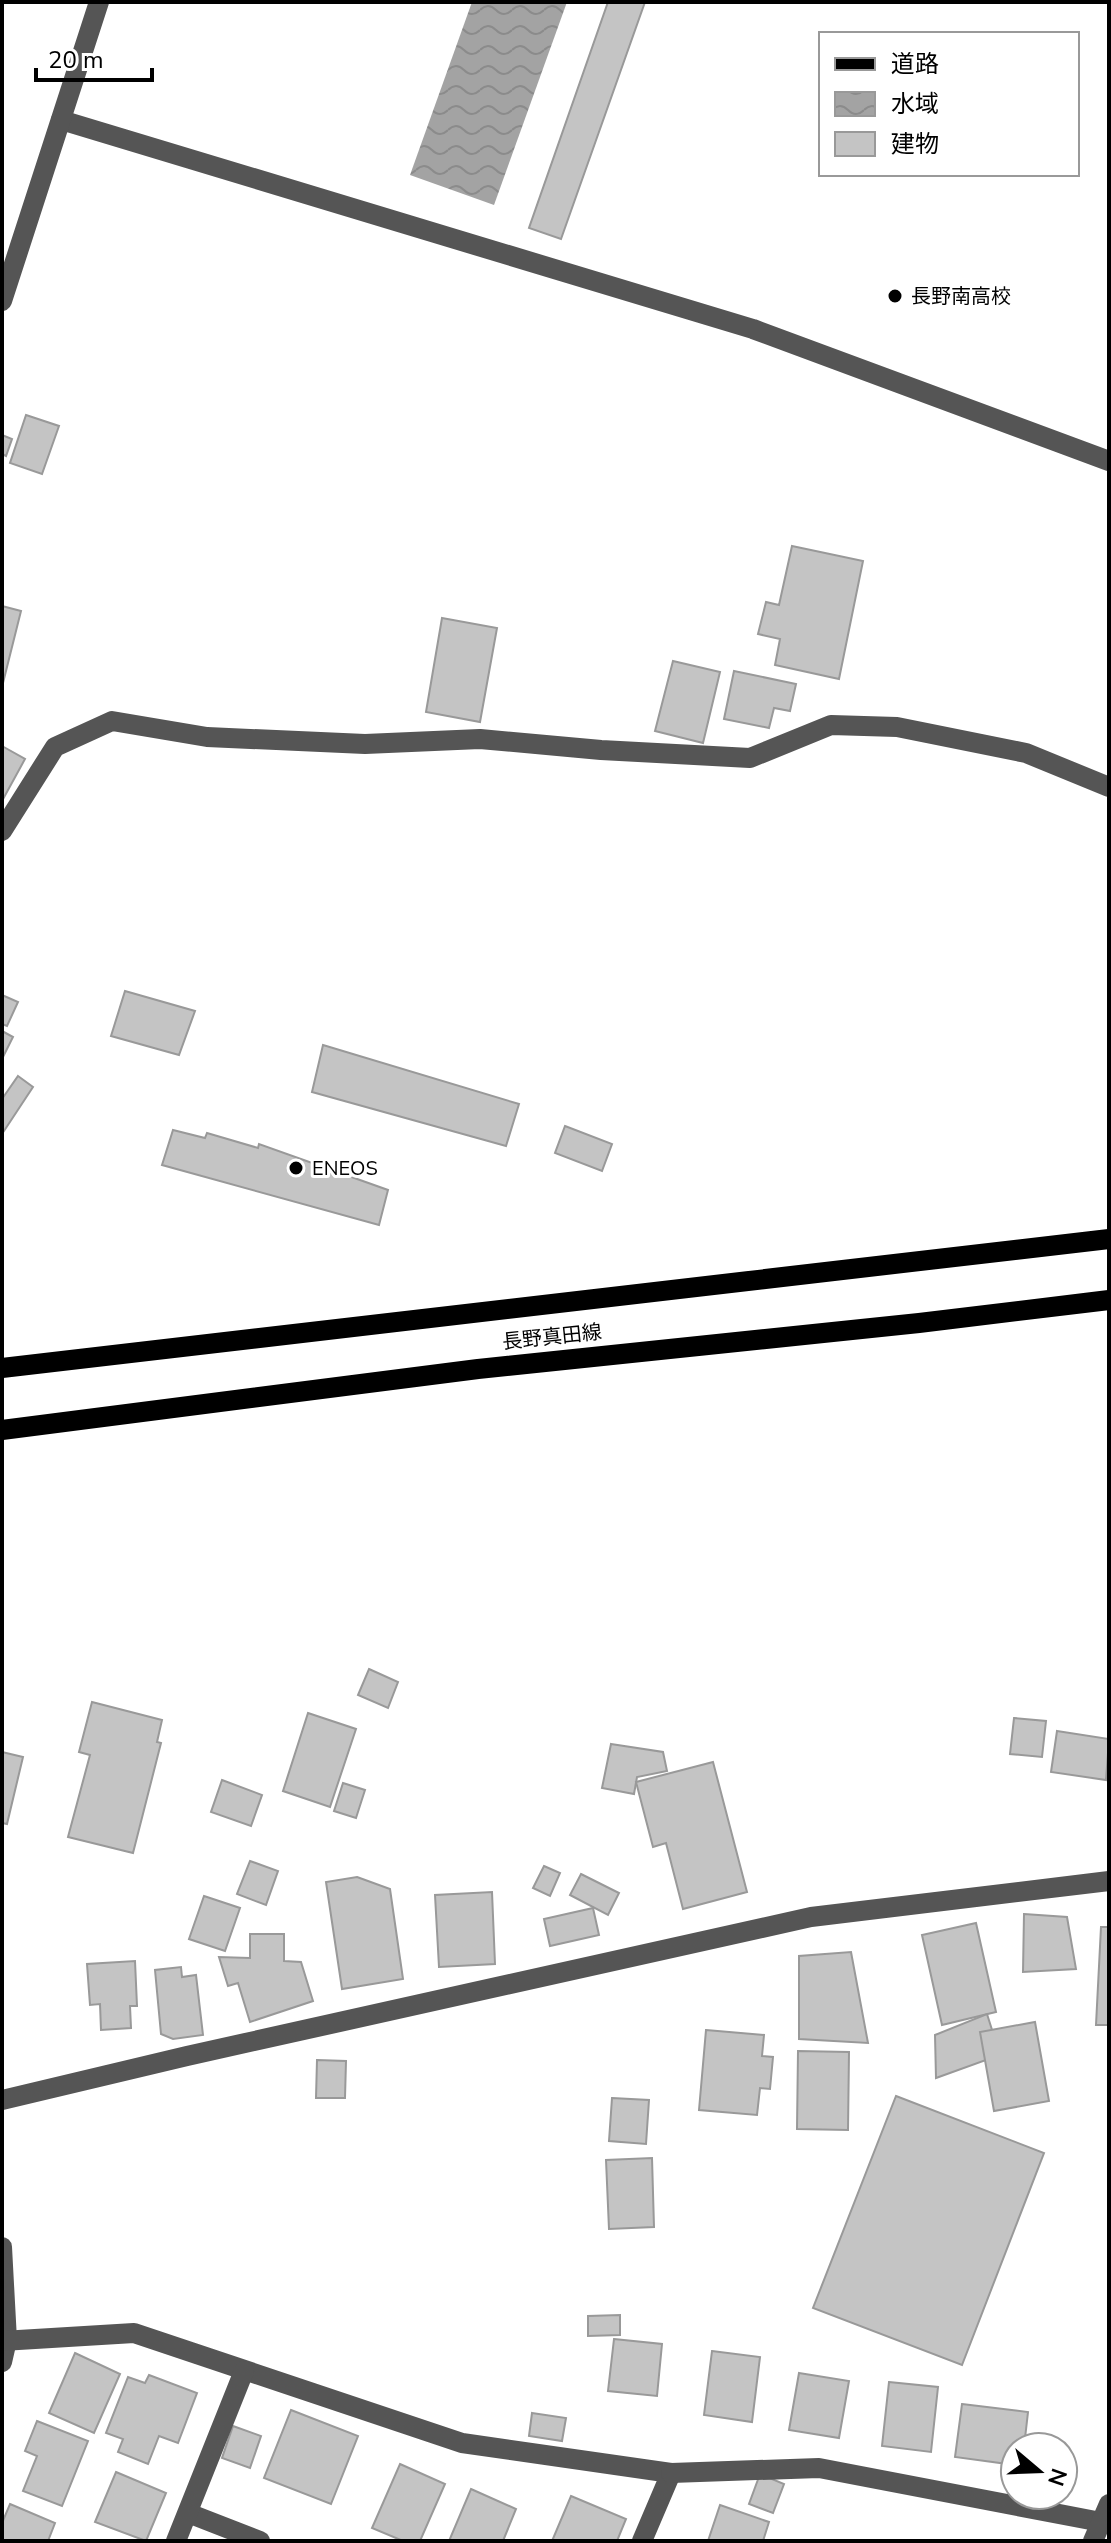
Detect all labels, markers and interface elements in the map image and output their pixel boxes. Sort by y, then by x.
scale bar [36,32,152,82]
legend [819,32,1079,176]
text: 20 m [48,44,104,76]
text: 道路 [891,48,939,80]
text: 水域 [891,88,939,120]
text: 建物 [891,128,939,160]
place label: 長野南高校 [911,283,1011,310]
marker: 長野南高校 [886,287,904,305]
place label: ENEOS [312,1155,378,1182]
marker: ENEOS [287,1159,305,1177]
street label: 長野真田線 [501,1318,603,1356]
north arrow [999,2431,1079,2511]
text: N [1040,2465,1074,2490]

